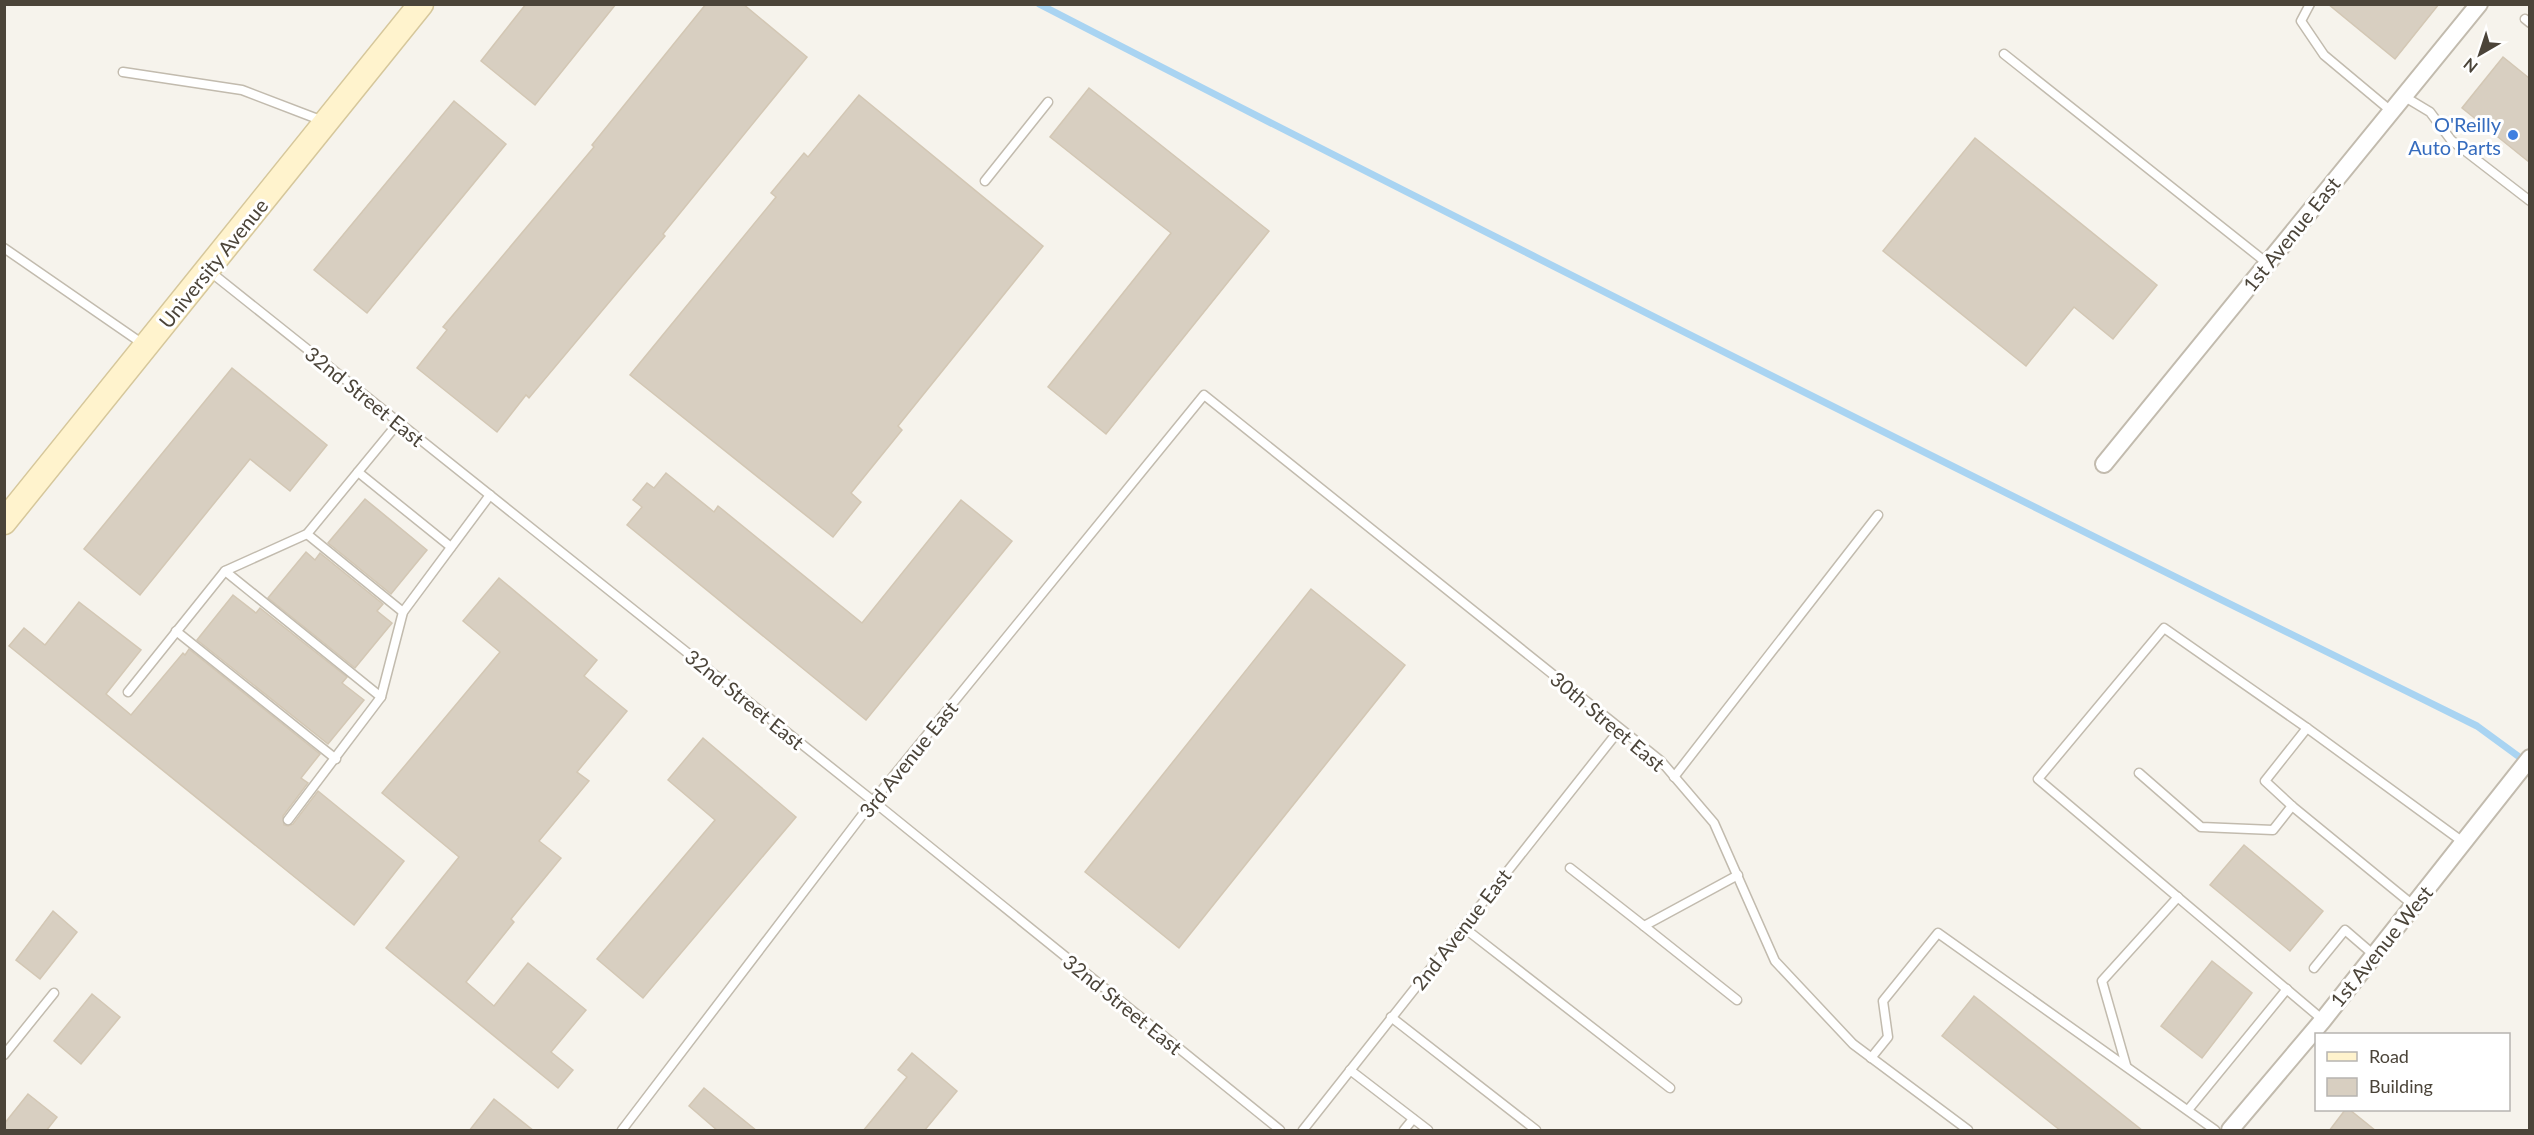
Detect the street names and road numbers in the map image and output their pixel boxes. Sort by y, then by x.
street label: 1st Avenue East [2237,172,2345,296]
street label: University Avenue [154,194,272,332]
street label: 32nd Street East [301,341,429,451]
street label: 32nd Street East [681,644,809,754]
street label: 30th Street East [1546,666,1670,776]
street label: 3rd Avenue East [854,696,962,822]
street label: 2nd Avenue East [1406,864,1516,994]
street label: 1st Avenue West [2325,881,2437,1011]
street label: 32nd Street East [1059,949,1187,1059]

